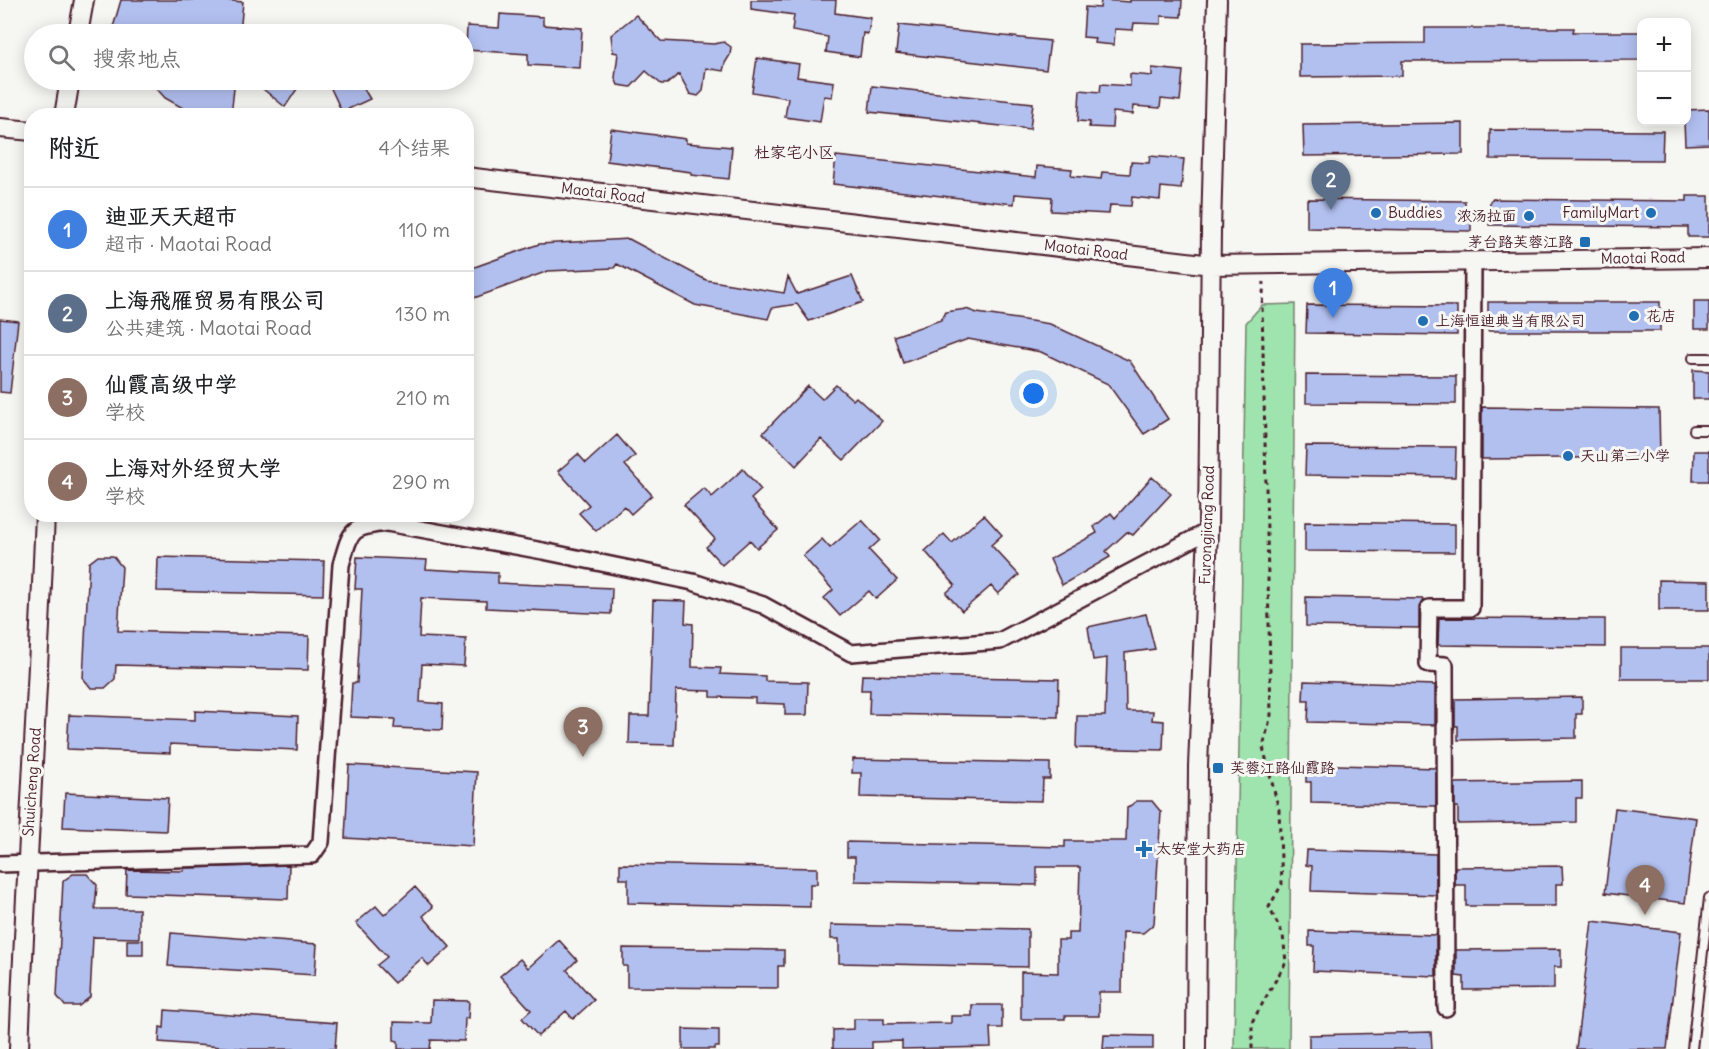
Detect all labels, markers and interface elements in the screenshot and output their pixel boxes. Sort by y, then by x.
map controls [1637,18,1691,126]
button: + [1637,18,1691,72]
search box [24,24,474,90]
icon: search [45,41,78,74]
text: 搜索地点 [93,44,181,72]
button: − [1637,72,1691,126]
text: 附近 [48,131,100,164]
text: 4个结果 [378,135,450,160]
district label: 杜家宅小区 [754,142,834,162]
pin: 2 [1312,160,1350,210]
street label: Maotai Road [560,178,646,207]
text: 迪亚天天超市 [105,202,237,230]
place label: Buddies [1388,203,1443,222]
place label: FamilyMart [1562,203,1639,222]
marker: Buddies [1369,206,1383,220]
place label: 浓汤拉面 [1457,206,1517,225]
marker: FamilyMart [1644,206,1658,220]
marker: 浓汤拉面 [1522,209,1536,223]
text: 1 [64,217,71,242]
text: 110 m [399,217,450,242]
text: 超市 · Maotai Road [105,231,272,256]
place label: 茅台路芙蓉江路 [1468,232,1573,251]
street label: Maotai Road [1043,235,1129,264]
marker: 茅台路芙蓉江路 [1578,235,1592,249]
street label: Maotai Road [1601,247,1686,268]
pin: 1 [1314,268,1352,318]
text: 上海飛雁贸易有限公司 [105,286,325,314]
text: 2 [62,301,73,326]
text: 130 m [395,301,450,326]
place label: 花店 [1646,306,1676,325]
marker: 花店 [1627,309,1641,323]
place label: 上海恒迪典当有限公司 [1435,311,1585,330]
marker: 上海恒迪典当有限公司 [1416,314,1430,328]
text: 公共建筑 · Maotai Road [105,315,312,340]
text: 仙霞高级中学 [105,370,237,398]
your location [1019,379,1048,408]
text: 3 [62,385,73,410]
text: 210 m [396,385,450,410]
text: 学校 [105,399,145,424]
place label: 天山第二小学 [1580,446,1670,465]
marker: 天山第二小学 [1561,449,1575,463]
text: 上海对外经贸大学 [105,454,281,482]
street label: Furongjiang Road [1195,465,1218,585]
text: 4 [62,469,73,494]
text: 290 m [392,469,450,494]
text: 学校 [105,483,145,508]
pin: 3 [564,708,602,757]
street label: Shuicheng Road [18,727,45,837]
place label: 芙蓉江路仙霞路 [1230,758,1335,777]
marker: 芙蓉江路仙霞路 [1211,761,1225,775]
place label: 太安堂大药店 [1156,839,1246,858]
marker: 太安堂大药店 [1137,842,1151,856]
pin: 4 [1626,866,1664,915]

